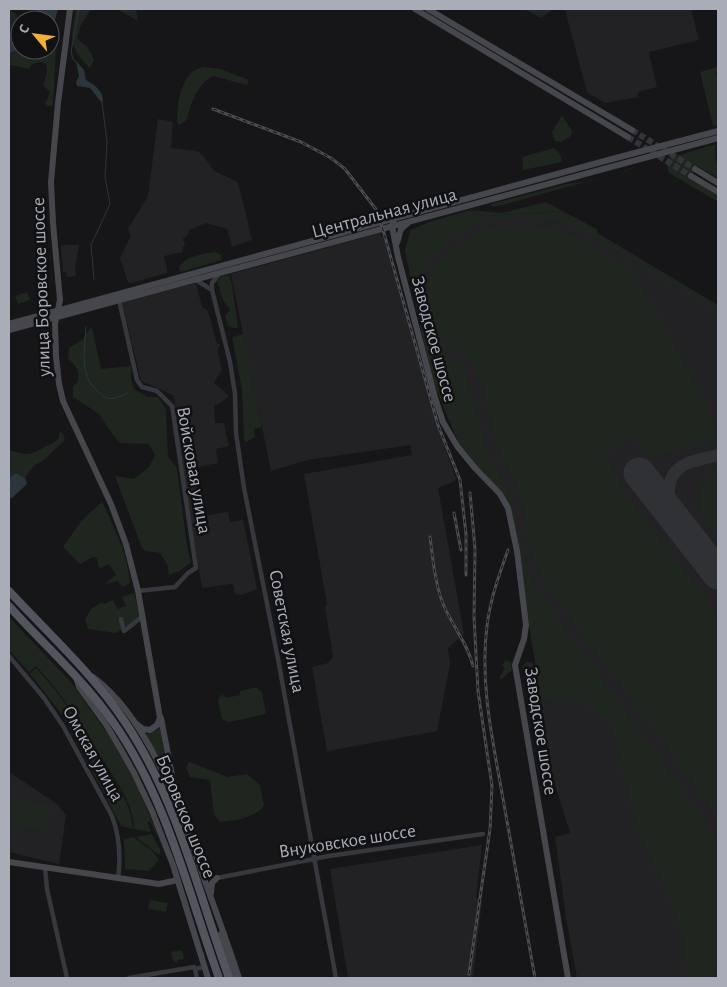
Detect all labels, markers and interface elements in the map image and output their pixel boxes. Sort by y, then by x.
north arrow [10,10,60,60]
text: С [17,22,33,36]
street label: Центральная улица [310,185,459,242]
street label: улица Боровское шоссе [29,197,54,378]
street label: Заводское шоссе [408,274,459,404]
street label: Войсковая улица [173,405,214,536]
street label: Советская улица [265,568,308,695]
street label: Заводское шоссе [521,666,560,797]
street label: Омская улица [59,703,127,805]
street label: Боровское шоссе [152,752,219,881]
street label: Внуковское шоссе [277,821,417,862]

